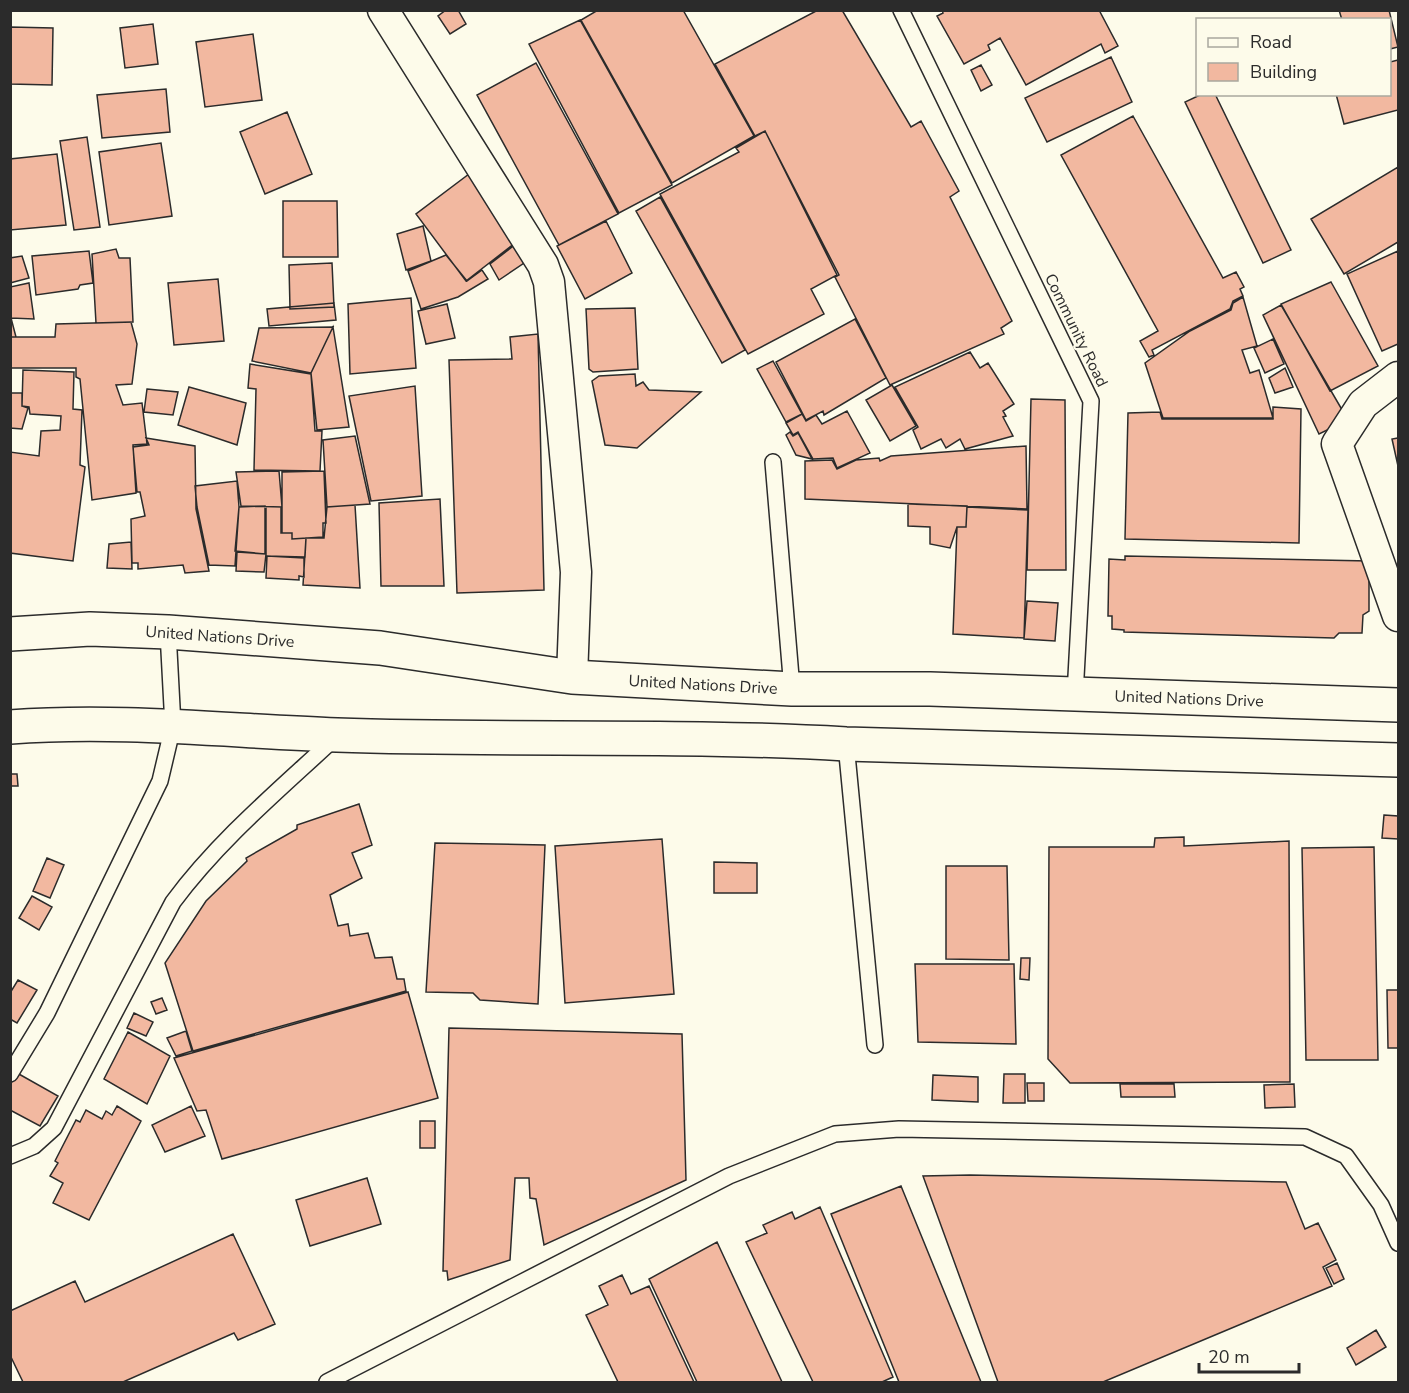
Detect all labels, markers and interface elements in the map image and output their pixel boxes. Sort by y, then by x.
legend [1196,18,1391,96]
text: Road [1250,30,1292,54]
text: Building [1250,60,1317,84]
street label: Community Road [1039,270,1113,391]
street label: United Nations Drive [145,621,295,653]
street label: United Nations Drive [628,670,778,700]
street label: United Nations Drive [1114,685,1264,713]
scale bar [1199,1336,1300,1374]
text: 20 m [1208,1345,1250,1369]

